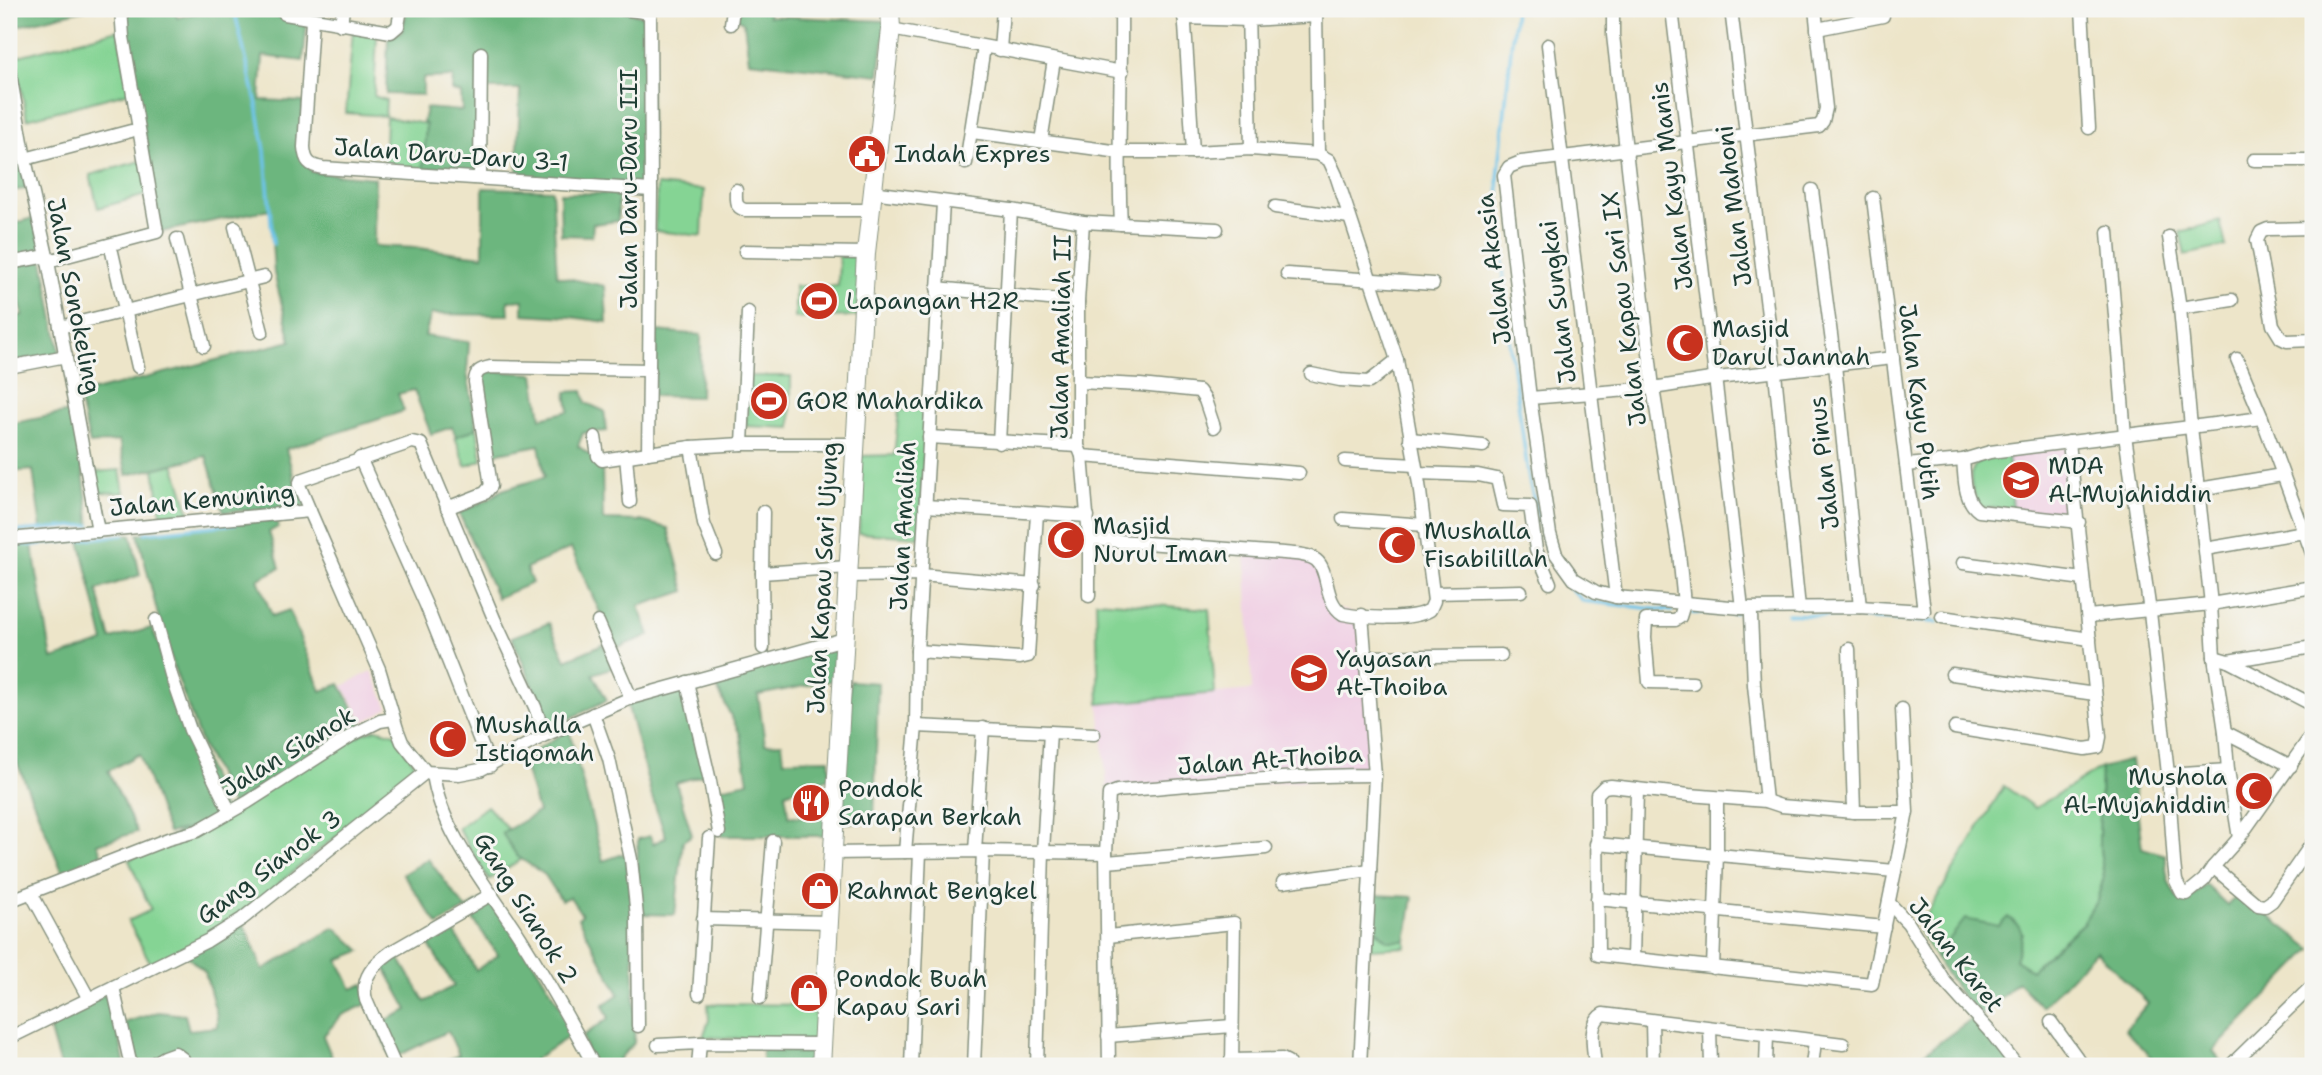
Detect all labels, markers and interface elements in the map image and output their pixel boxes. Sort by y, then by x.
street label: Jalan Daru-Daru III [613,69,645,309]
street label: Jalan Kayu Manis [1643,80,1701,292]
street label: Jalan Mahoni [1708,124,1760,288]
street label: Jalan Daru-Daru 3-1 [333,131,569,179]
public building icon: Indah Expres [846,133,888,175]
place label: Indah Expres [894,138,1051,170]
street label: Jalan Kapau Sari IX [1594,190,1654,428]
street label: Jalan Akasia [1469,192,1519,346]
street label: Jalan Sonokeling [39,195,109,397]
street label: Jalan Sungkai [1532,218,1584,386]
street label: Jalan Amaliah II [1043,234,1079,440]
sports icon: Lapangan H2R [798,280,840,322]
place label: Lapangan H2R [846,285,1019,317]
street label: Jalan Kayu Putih [1891,302,1947,502]
place label: Masjid Darul Jannah [1712,313,1870,373]
mosque icon: Masjid Darul Jannah [1664,322,1706,364]
sports icon: GOR Mahardika [748,380,790,422]
place label: GOR Mahardika [796,385,983,417]
street label: Jalan Pinus [1801,395,1847,531]
street label: Jalan Amaliah [883,440,923,612]
street label: Jalan Kapau Sari Ujung [800,441,846,715]
place label: MDA Al-Mujahiddin [2048,450,2212,510]
school or university icon: MDA Al-Mujahiddin [2000,459,2042,501]
street label: Jalan Kemuning [108,476,296,524]
place label: Masjid Nurul Iman [1093,510,1228,570]
place label: Mushalla Fisabilillah [1424,515,1548,575]
mosque icon: Masjid Nurul Iman [1045,519,1087,561]
mosque icon: Mushalla Fisabilillah [1376,524,1418,566]
place label: Yayasan At-Thoiba [1336,643,1447,703]
school or university icon: Yayasan At-Thoiba [1288,652,1330,694]
street label: Jalan Sianok [215,699,361,805]
place label: Mushalla Istiqomah [475,709,595,769]
mosque icon: Mushalla Istiqomah [427,718,469,760]
street label: Jalan At-Thoiba [1176,738,1364,782]
place label: Mushola Al-Mujahiddin [2063,761,2227,821]
mosque icon: Mushola Al-Mujahiddin [2233,770,2275,812]
place label: Pondok Sarapan Berkah [838,773,1022,833]
restaurant icon: Pondok Sarapan Berkah [790,782,832,824]
street label: Gang Sianok 3 [190,802,348,932]
street label: Gang Sianok 2 [467,826,585,990]
shop icon: Rahmat Bengkel [799,870,841,912]
place label: Rahmat Bengkel [847,875,1038,907]
street label: Jalan Karet [1901,891,2011,1019]
place label: Pondok Buah Kapau Sari [836,963,987,1023]
shop icon: Pondok Buah Kapau Sari [788,972,830,1014]

